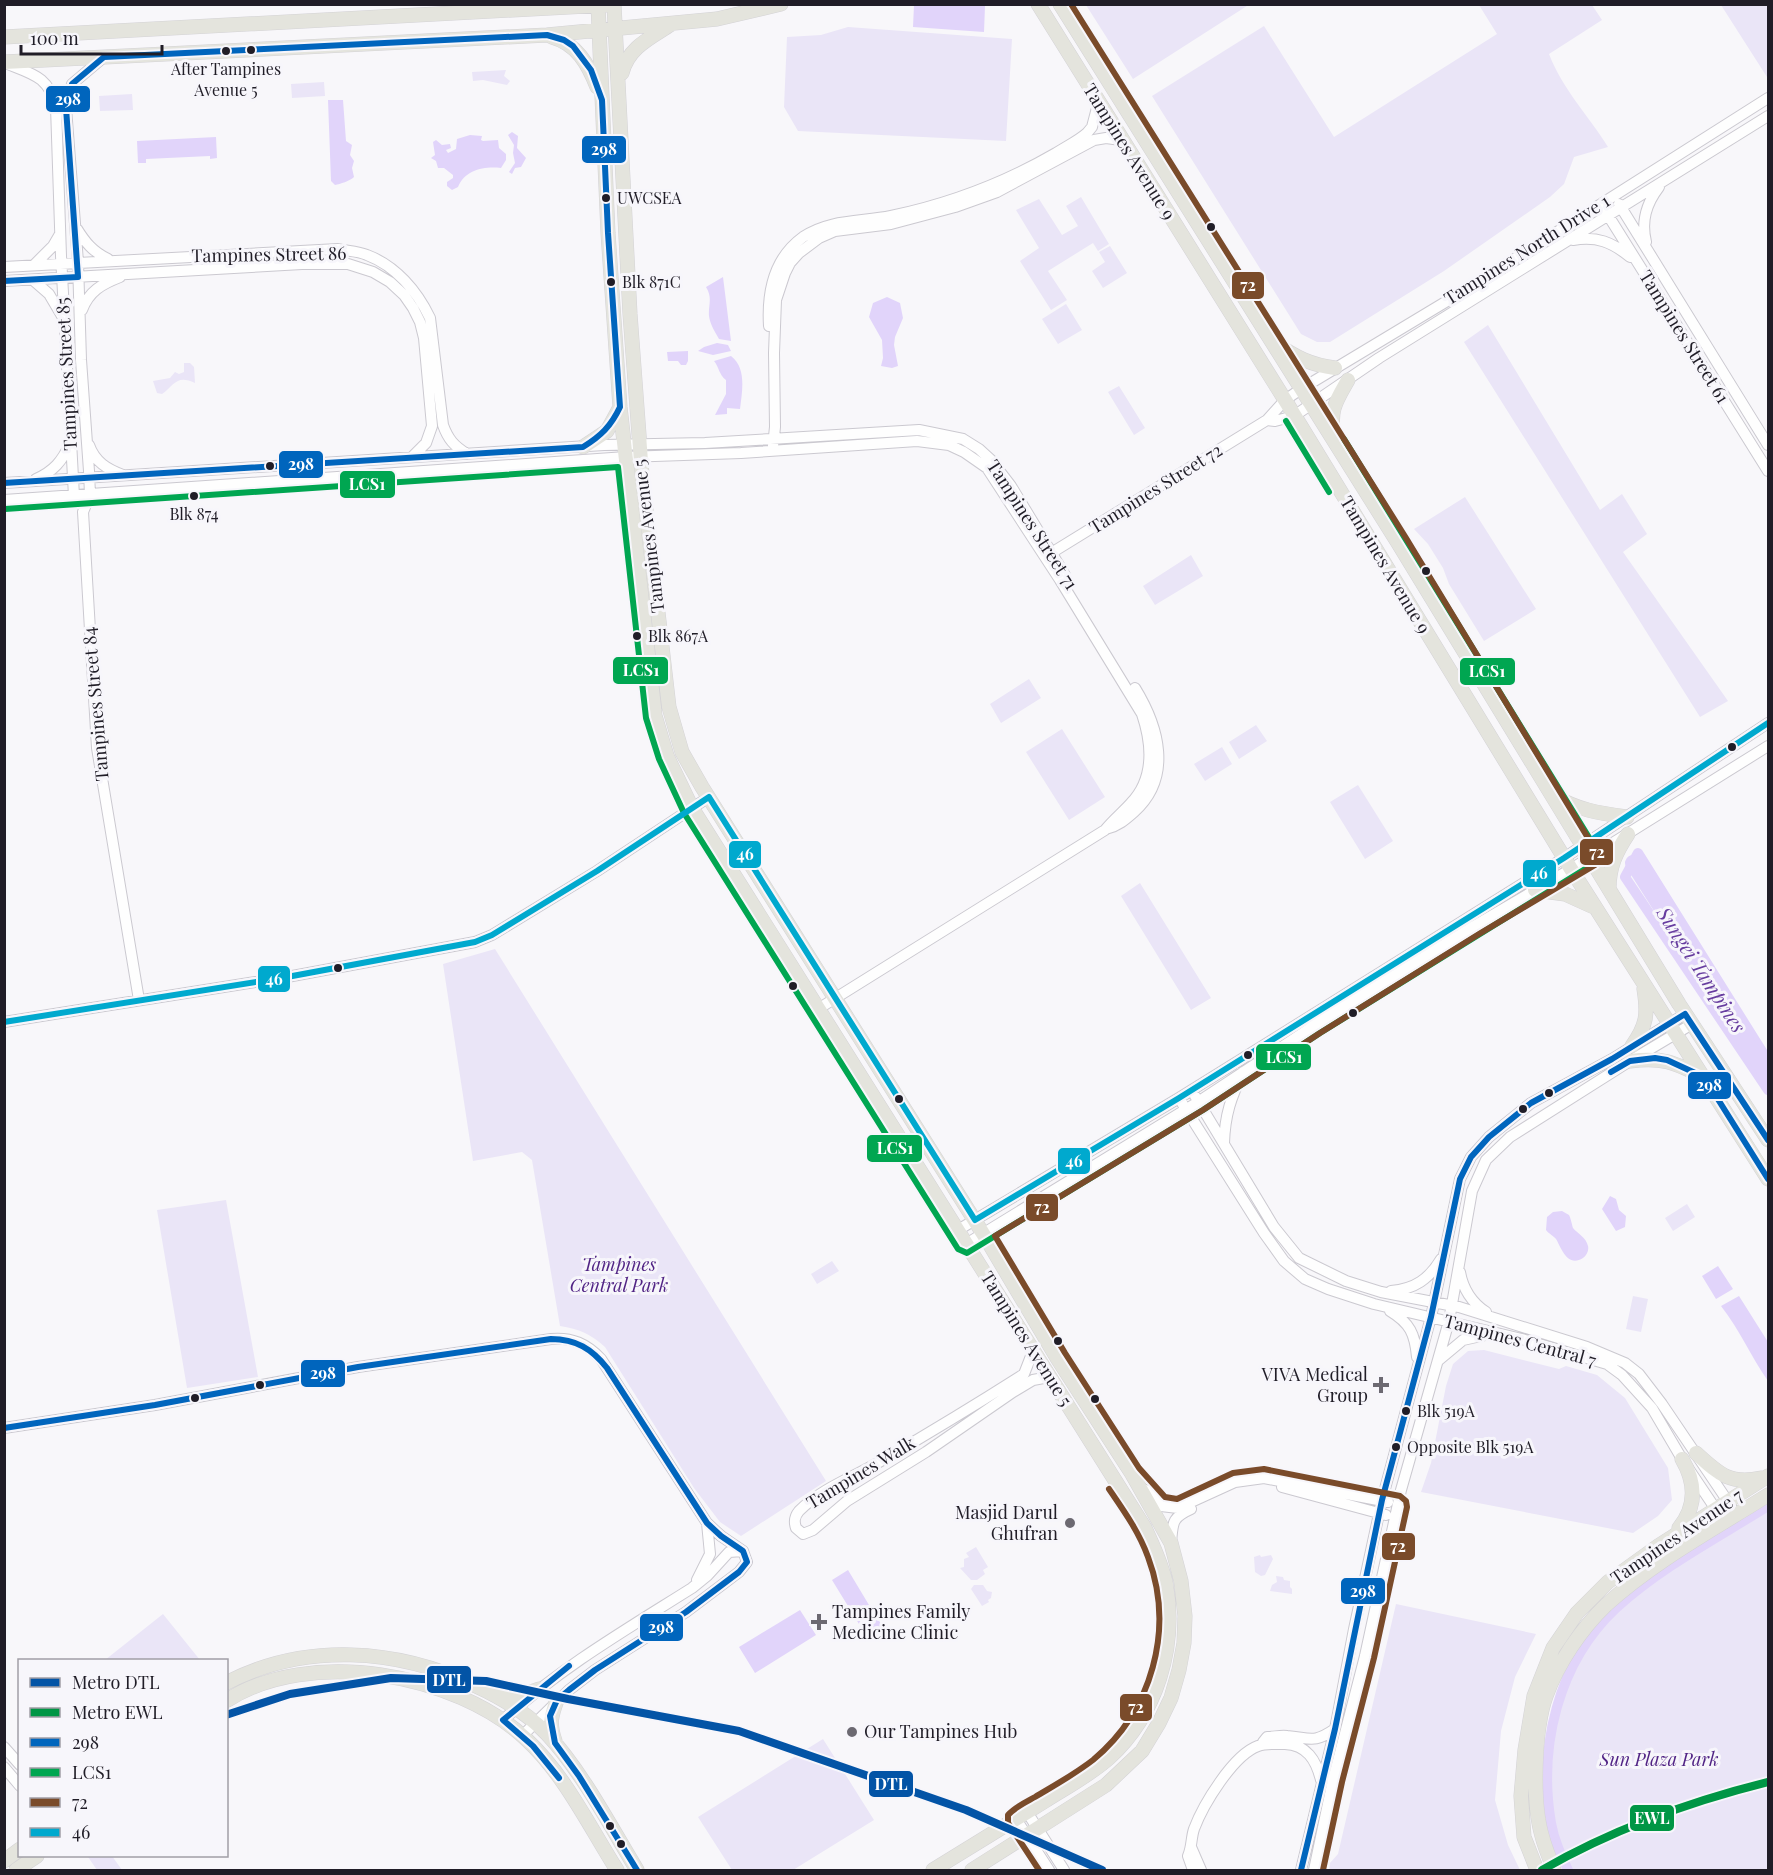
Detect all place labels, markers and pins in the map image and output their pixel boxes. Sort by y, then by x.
unlabelled marker [245,44,257,56]
marker: After Tampines Avenue 5 [220,45,232,57]
place label: After Tampines Avenue 5 [170,58,281,100]
place label: UWCSEA [617,187,683,208]
marker: UWCSEA [600,192,612,204]
unlabelled marker [1205,221,1217,233]
place label: Blk 871C [622,271,681,292]
marker: Blk 871C [605,276,617,288]
unlabelled marker [264,460,276,472]
marker: Blk 874 [188,490,200,502]
place label: Blk 874 [169,503,219,524]
unlabelled marker [1420,565,1432,577]
place label: Blk 867A [648,625,709,646]
marker: Blk 867A [631,630,643,642]
unlabelled marker [1726,741,1738,753]
unlabelled marker [332,962,344,974]
unlabelled marker [787,980,799,992]
unlabelled marker [1347,1007,1359,1019]
unlabelled marker [1242,1049,1254,1061]
unlabelled marker [1543,1087,1555,1099]
unlabelled marker [893,1093,905,1105]
unlabelled marker [1517,1103,1529,1115]
unlabelled marker [1052,1335,1064,1347]
place label: VIVA Medical Group [1260,1362,1368,1407]
marker: VIVA Medical Group [1372,1376,1390,1394]
unlabelled marker [254,1379,266,1391]
unlabelled marker [189,1392,201,1404]
unlabelled marker [1089,1393,1101,1405]
place label: Blk 519A [1417,1400,1476,1421]
marker: Blk 519A [1400,1405,1412,1417]
place label: Opposite Blk 519A [1407,1436,1534,1457]
marker: Opposite Blk 519A [1390,1441,1402,1453]
place label: Masjid Darul Ghufran [955,1500,1058,1545]
marker: Masjid Darul Ghufran [1063,1516,1077,1530]
place label: Tampines Family Medicine Clinic [832,1599,970,1644]
marker: Tampines Family Medicine Clinic [810,1613,828,1631]
place label: Our Tampines Hub [864,1719,1018,1743]
marker: Our Tampines Hub [845,1725,859,1739]
unlabelled marker [604,1820,616,1832]
unlabelled marker [615,1838,627,1850]

